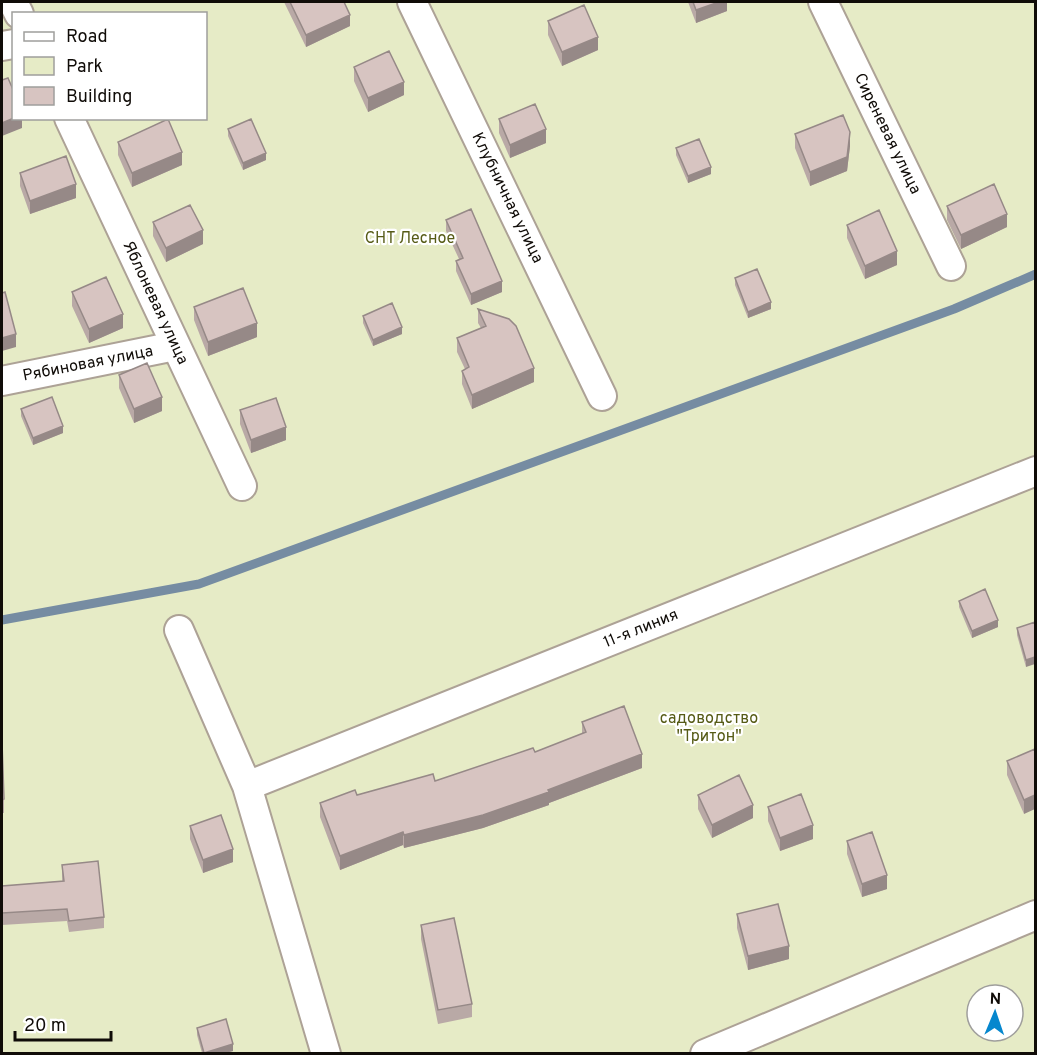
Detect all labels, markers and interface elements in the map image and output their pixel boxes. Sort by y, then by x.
legend [12,12,207,120]
text: Road [66,26,108,49]
text: Park [66,56,103,79]
street label: Сиреневая улица [849,70,925,198]
text: Building [66,86,132,109]
street label: Клубничная улица [467,129,547,267]
park label: СНТ Лесное [365,229,455,249]
street label: Яблоневая улица [118,238,192,368]
street label: Рябиновая улица [21,342,155,386]
street label: 11-я линия [601,605,681,653]
park label: садоводство "Тритон" [660,709,758,747]
north arrow [965,983,1025,1043]
text: N [989,990,1002,1010]
scale bar [15,1004,111,1042]
text: 20 m [24,1015,66,1038]

